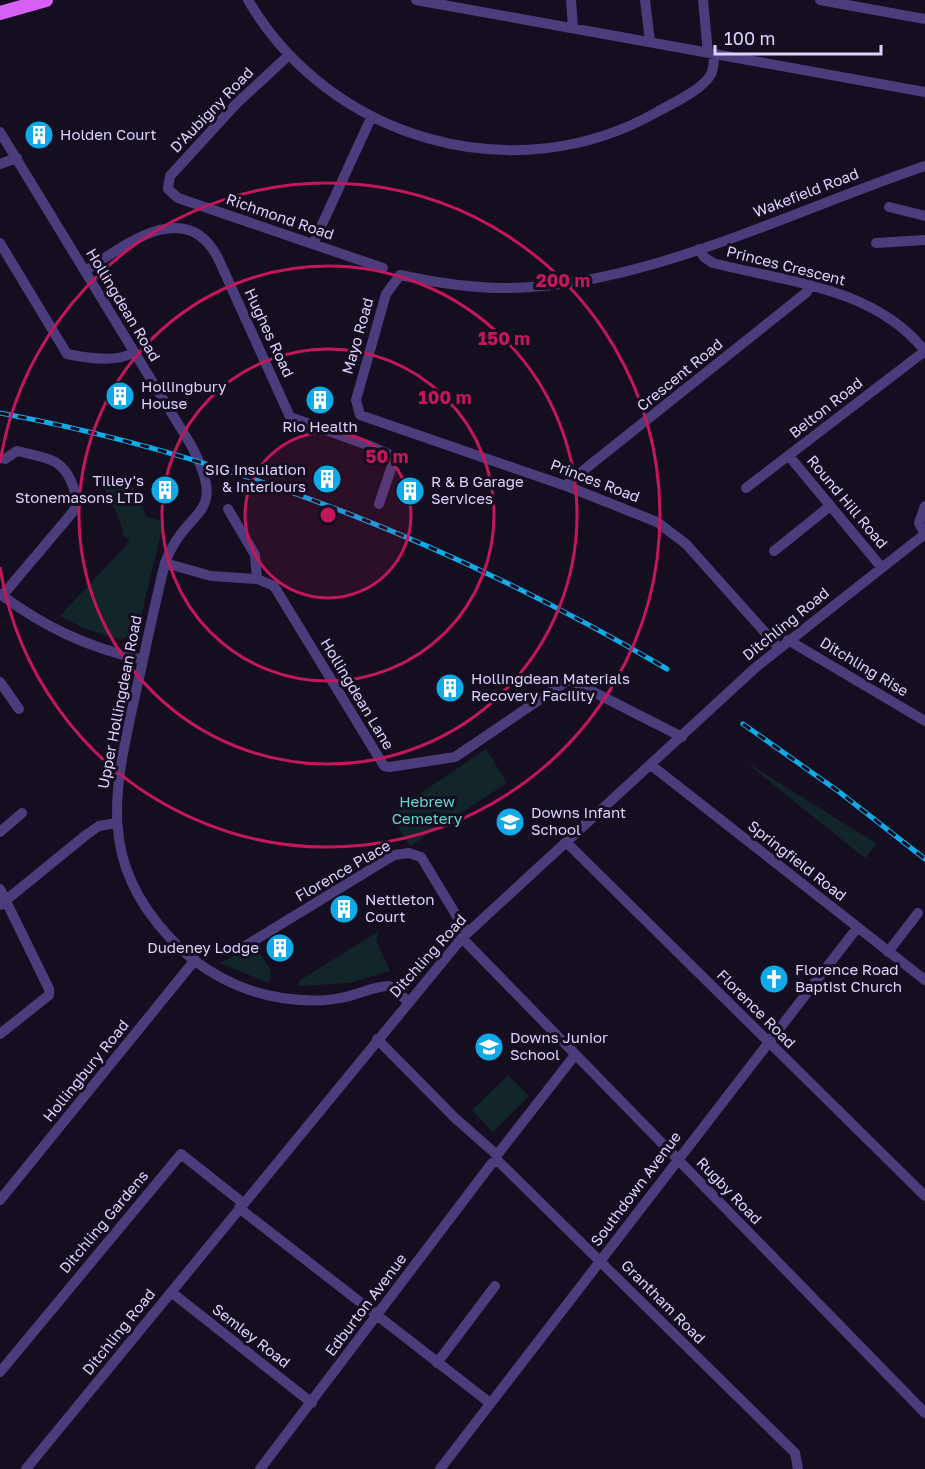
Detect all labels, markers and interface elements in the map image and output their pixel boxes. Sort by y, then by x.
scale bar [715,18,882,56]
text: 100 m [724,27,775,49]
street label: D'Aubigny Road [166,63,257,156]
building icon: Holden Court [23,119,55,151]
place label: Holden Court [60,125,156,143]
street label: Wakefield Road [750,164,861,220]
street label: Richmond Road [224,189,337,243]
street label: Princes Crescent [725,242,848,289]
street label: Hollingdean Road [83,245,165,364]
text: 200 m [536,269,590,291]
street label: Hughes Road [241,285,298,380]
street label: Mayo Road [338,295,377,376]
text: 150 m [478,327,530,349]
street label: Crescent Road [633,334,726,414]
street label: Belton Road [785,373,866,441]
place label: Hollingbury House [141,377,227,412]
building icon: Hollingbury House [104,380,136,412]
building icon: Rio Health [304,384,336,416]
text: 100 m [419,386,471,408]
place label: Rio Health [282,417,358,435]
text: 50 m [366,445,408,467]
street label: Round Hill Road [804,451,892,552]
street label: Princes Road [548,455,643,505]
place label: SIG Insulation & Interiours [205,460,306,495]
building icon: SIG Insulation & Interiours [311,463,343,495]
place label: Tilley's Stonemasons LTD [15,471,144,506]
place label: R & B Garage Services [431,472,524,507]
building icon: Tilley's Stonemasons LTD [149,474,181,506]
building icon: R & B Garage Services [394,475,426,507]
centre of rings [318,505,338,525]
street label: Ditchling Road [739,583,832,663]
street label: Upper Hollingdean Road [93,614,145,790]
street label: Ditchling Rise [817,633,912,700]
street label: Hollingdean Lane [317,634,398,753]
place label: Hollingdean Materials Recovery Facility [471,669,630,704]
building icon: Hollingdean Materials Recovery Facility [434,672,466,704]
park label: Hebrew Cemetery [392,792,463,827]
place label: Downs Infant School [531,803,626,838]
school or university icon: Downs Infant School [494,806,526,838]
street label: Springfield Road [745,816,850,904]
street label: Florence Place [292,835,394,905]
place label: Nettleton Court [365,890,435,925]
building icon: Nettleton Court [328,893,360,925]
street label: Ditchling Road [385,910,469,1001]
building icon: Dudeney Lodge [264,932,296,964]
place label: Dudeney Lodge [147,938,259,956]
place label: Florence Road Baptist Church [795,960,902,995]
church icon: Florence Road Baptist Church [758,963,790,995]
street label: Florence Road [714,965,800,1051]
street label: Hollingbury Road [39,1016,132,1125]
place label: Downs Junior School [510,1028,608,1063]
school or university icon: Downs Junior School [473,1031,505,1063]
street label: Southdown Avenue [586,1127,684,1249]
street label: Rugby Road [693,1153,766,1228]
street label: Ditchling Gardens [55,1166,152,1276]
street label: Edburton Avenue [321,1249,410,1359]
street label: Grantham Road [618,1256,709,1347]
street label: Ditchling Road [78,1285,158,1378]
street label: Semley Road [209,1299,294,1371]

